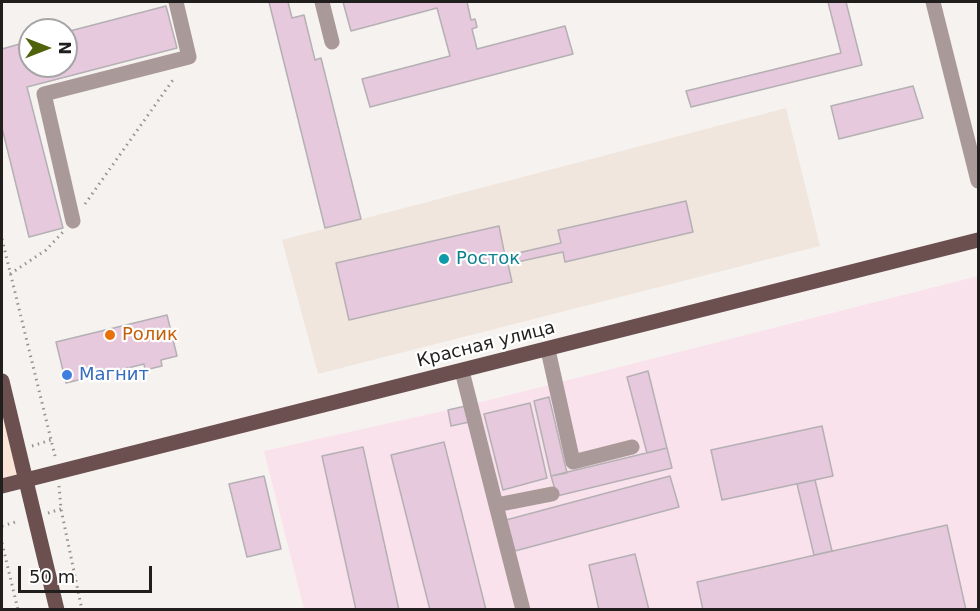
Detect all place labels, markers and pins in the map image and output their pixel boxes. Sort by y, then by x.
place label: Росток [456,248,520,270]
marker: Росток [437,252,451,266]
place label: Ролик [122,324,178,346]
marker: Ролик [103,328,117,342]
place label: Магнит [79,364,149,386]
marker: Магнит [60,368,74,382]

